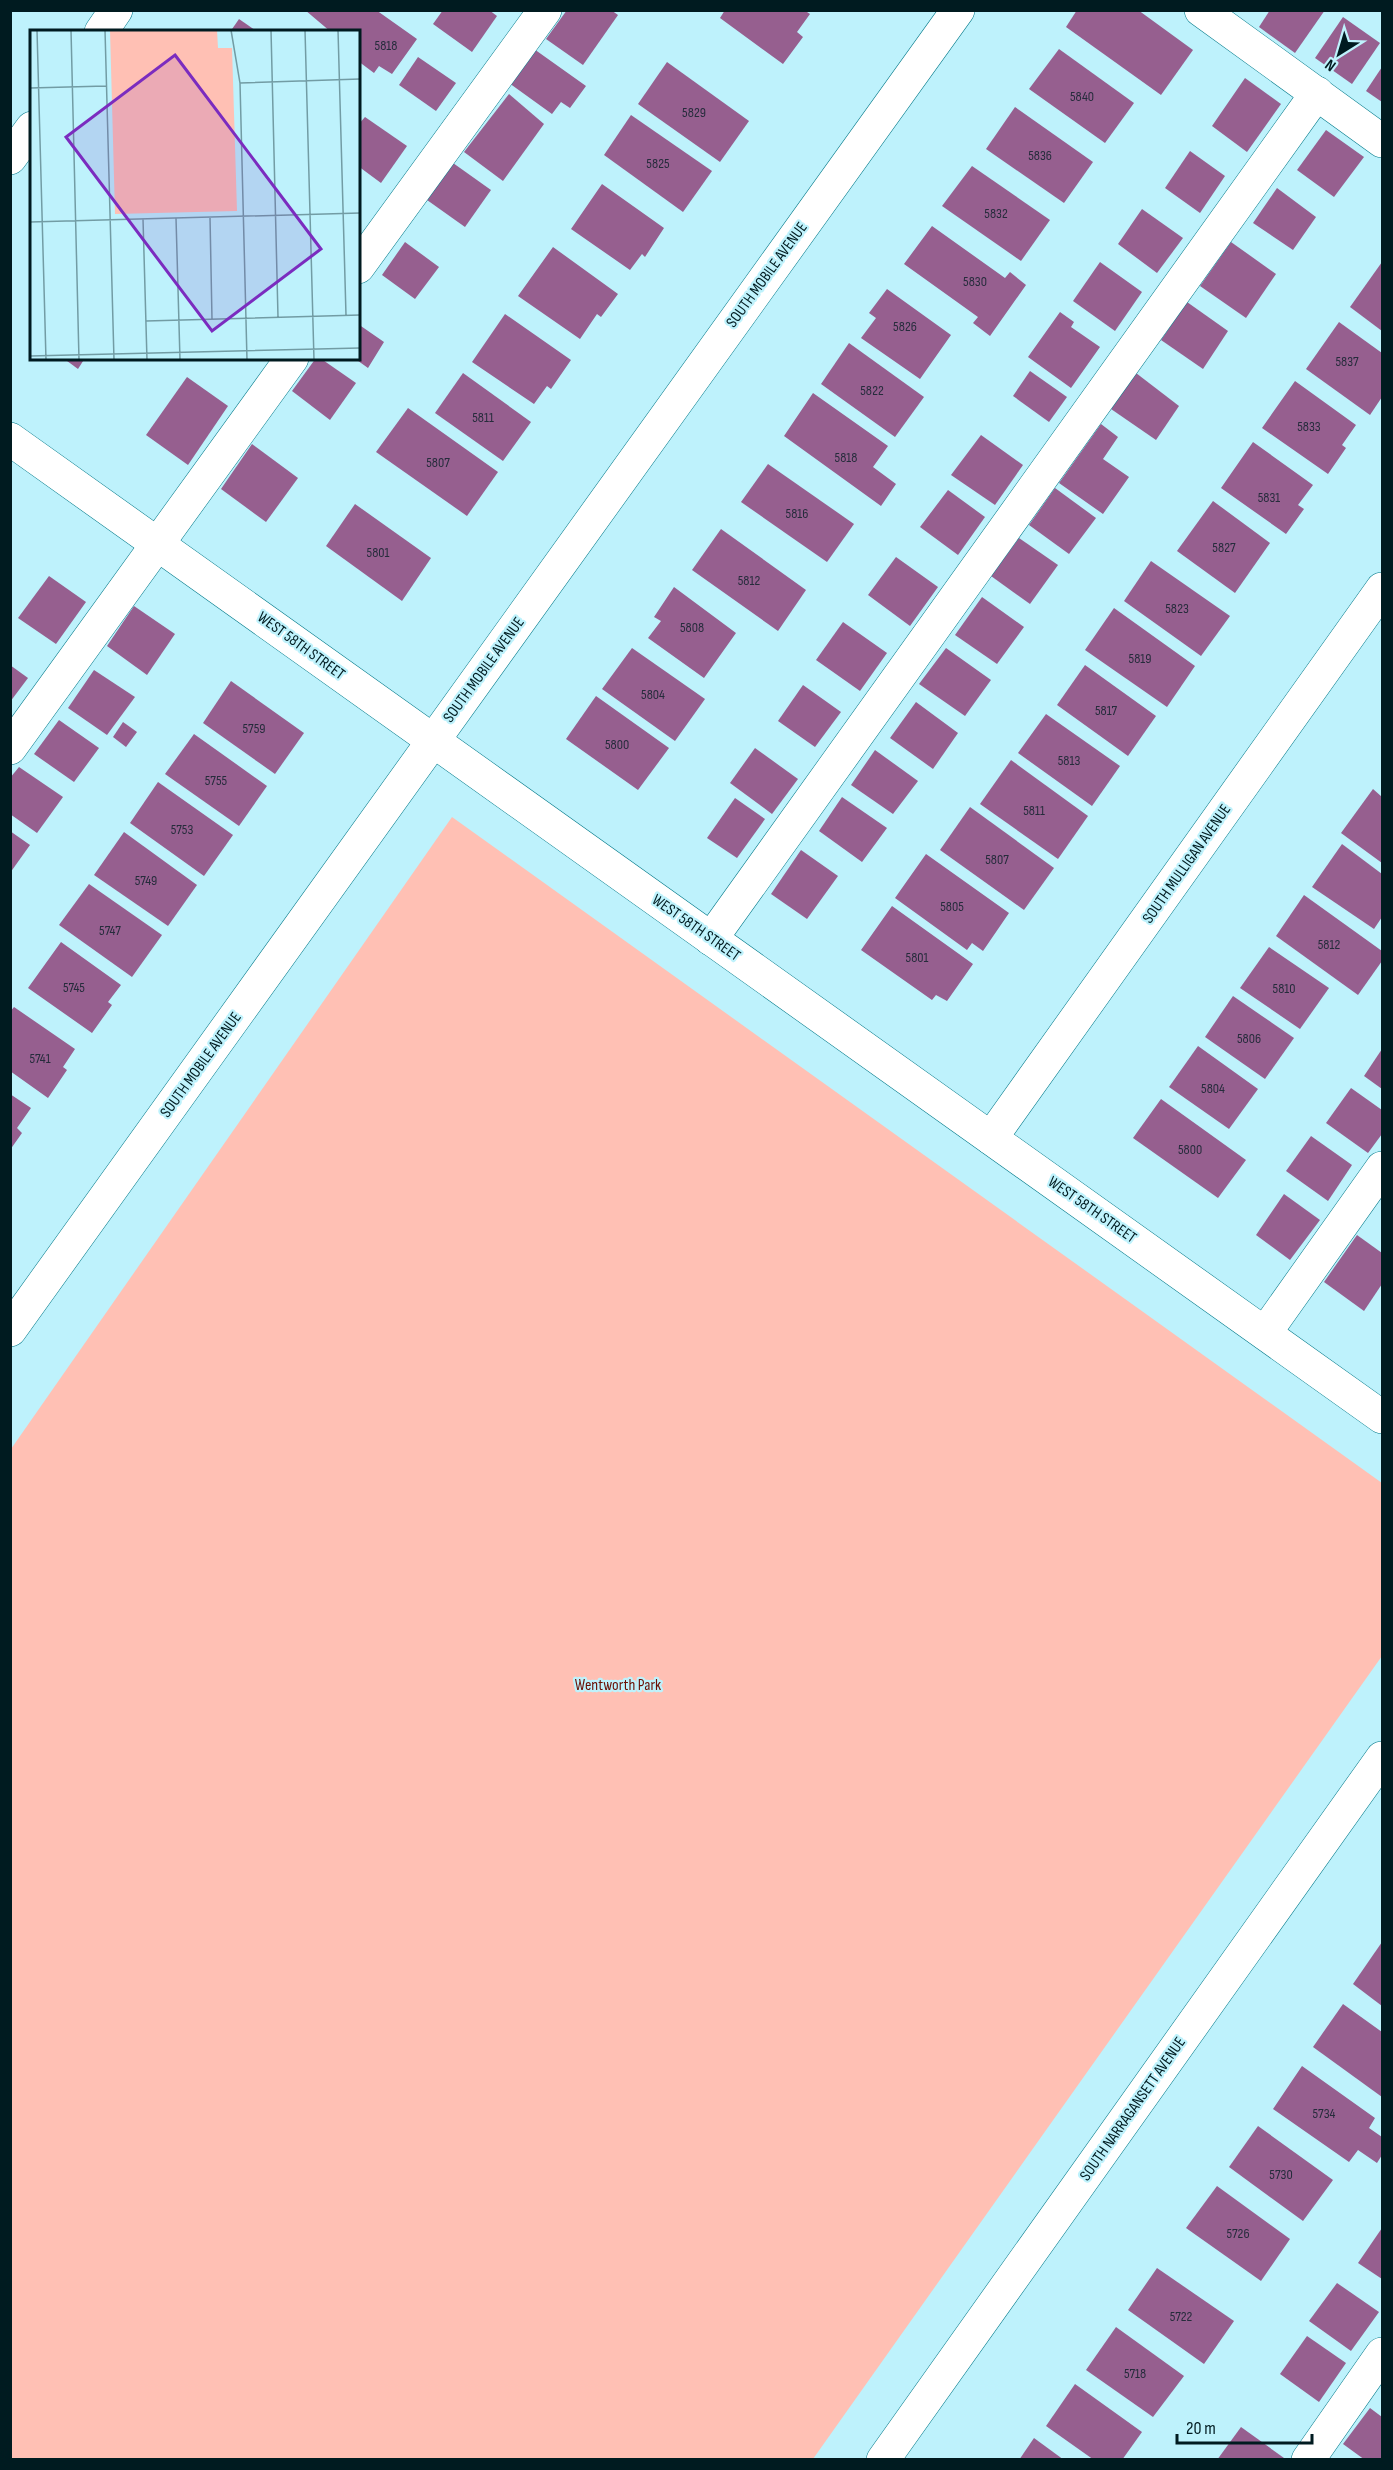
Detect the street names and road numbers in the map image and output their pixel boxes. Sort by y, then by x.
street label: SOUTH MOBILE AVENUE [722,219,812,331]
street label: WEST 58TH STREET [253,608,349,684]
street label: SOUTH MOBILE AVENUE [439,614,529,726]
street label: SOUTH MULLIGAN AVENUE [1139,801,1235,927]
street label: WEST 58TH STREET [648,890,744,966]
street label: SOUTH MOBILE AVENUE [156,1009,246,1121]
street label: WEST 58TH STREET [1044,1172,1140,1248]
street label: SOUTH NARRAGANSETT AVENUE [1076,2033,1190,2185]

